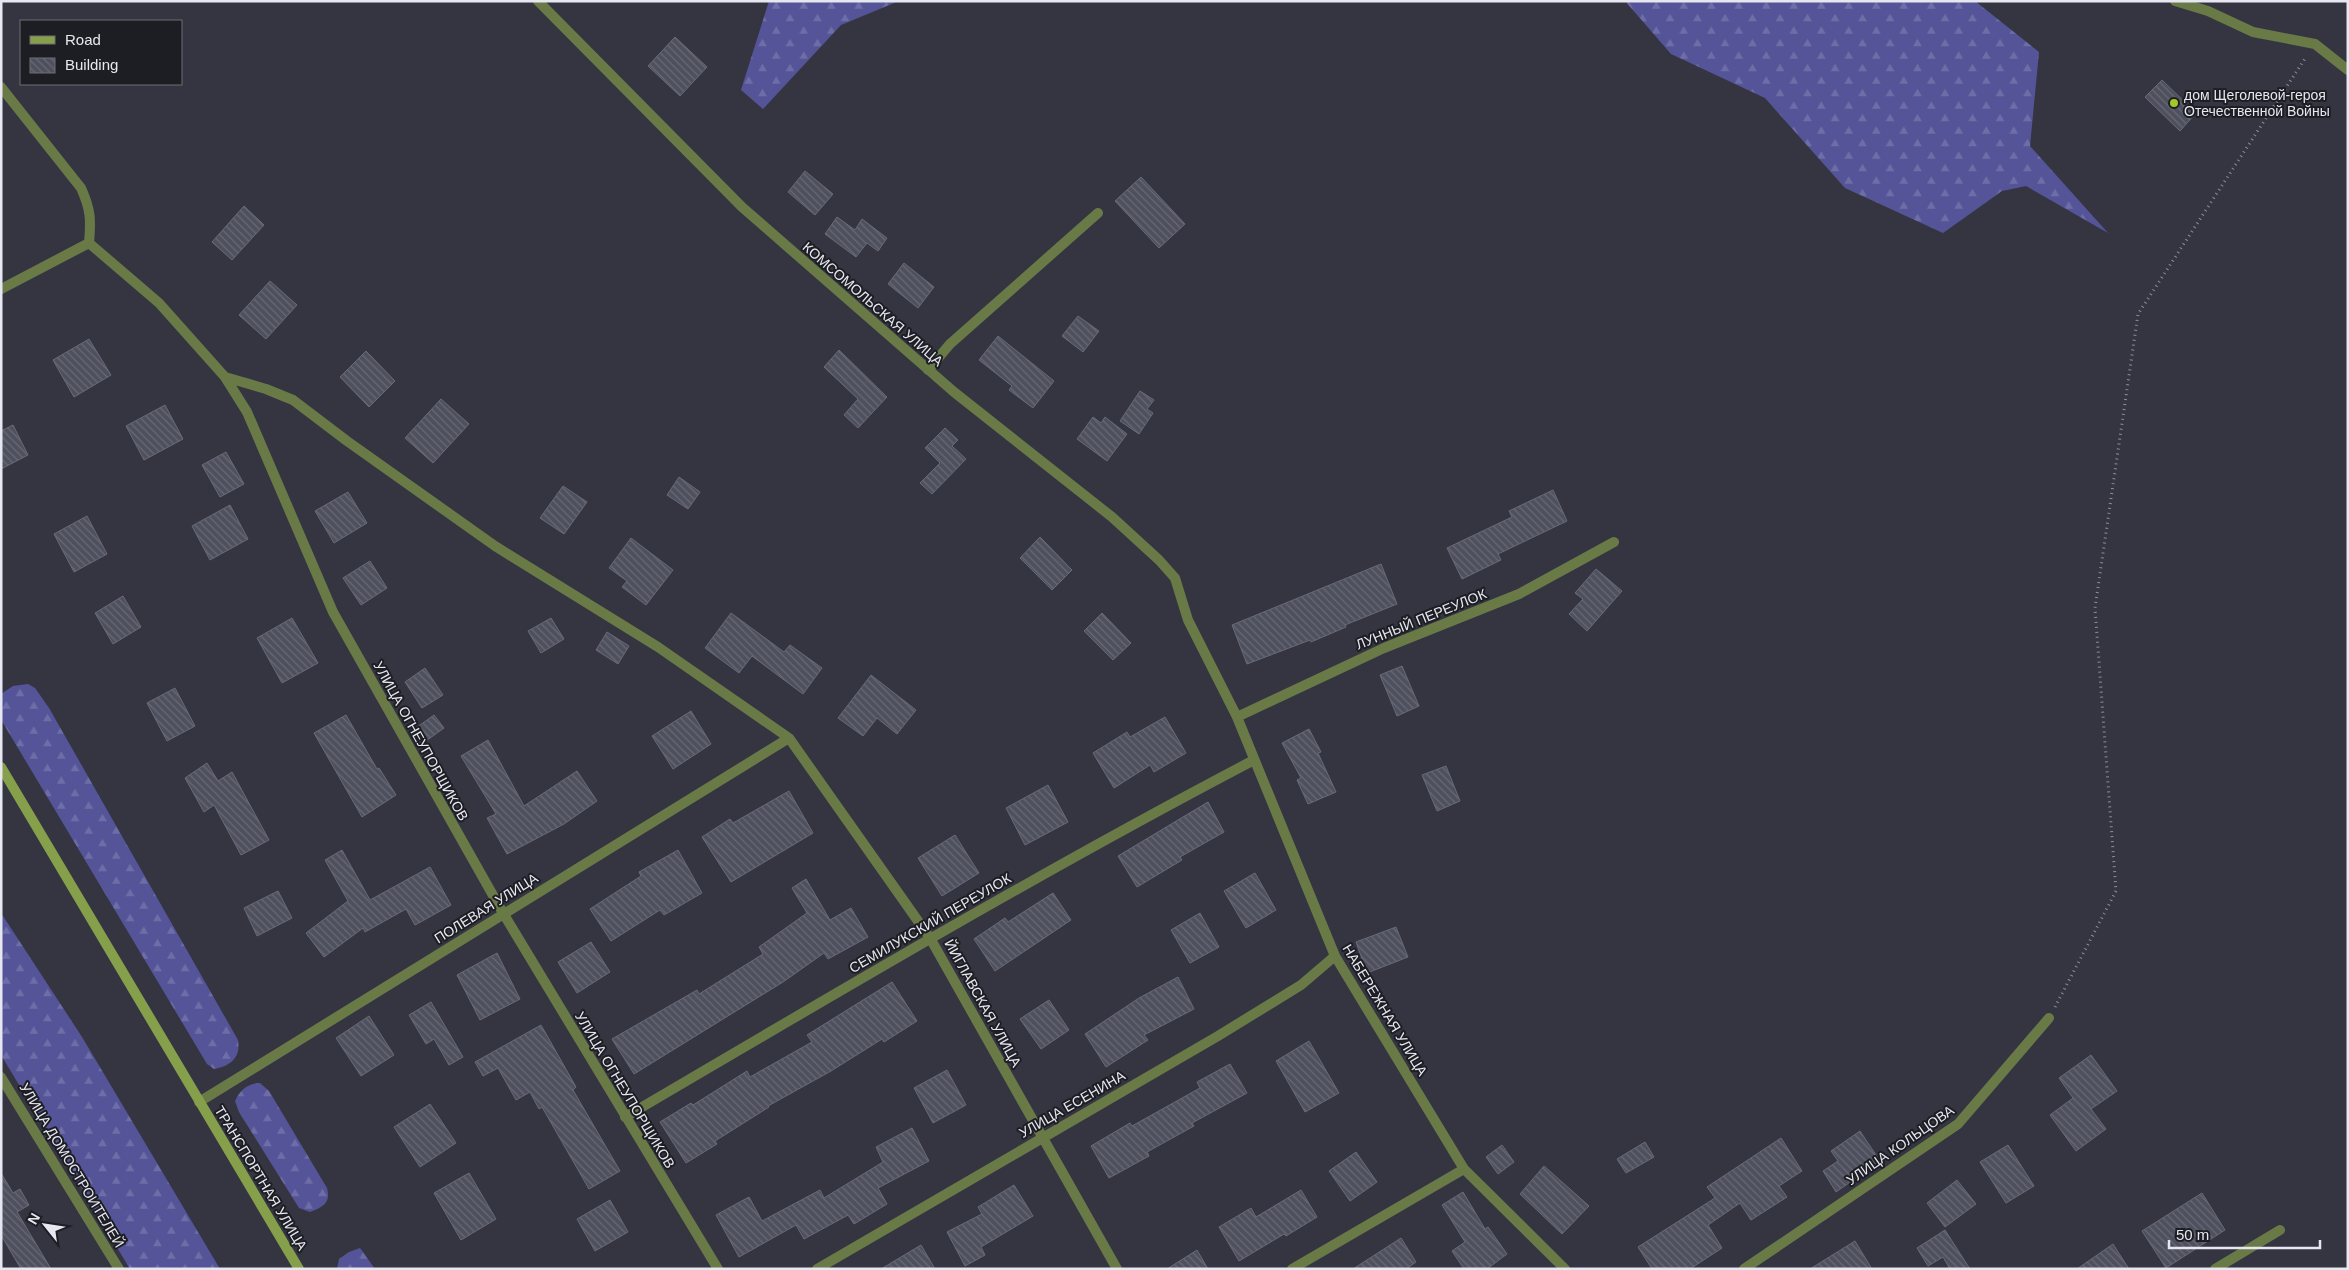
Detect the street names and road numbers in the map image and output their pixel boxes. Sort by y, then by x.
street label: КОМСОМОЛЬСКАЯ УЛИЦА [800,239,947,370]
street label: ЛУННЫЙ ПЕРЕУЛОК [1353,584,1489,653]
street label: УЛИЦА ОГНЕУПОРЩИКОВ [370,659,472,823]
street label: ПОЛЕВАЯ УЛИЦА [431,869,541,946]
street label: СЕМИЛУКСКИЙ ПЕРЕУЛОК [846,869,1015,976]
street label: ЙИГЛАВСКАЯ УЛИЦА [941,936,1026,1070]
street label: НАБЕРЕЖНАЯ УЛИЦА [1339,941,1431,1079]
street label: УЛИЦА ОГНЕУПОРЩИКОВ [572,1009,678,1171]
street label: УЛИЦА ЕСЕНИНА [1016,1067,1128,1141]
street label: УЛИЦА ДОМОСТРОИТЕЛЕЙ [17,1079,128,1250]
street label: УЛИЦА КОЛЬЦОВА [1843,1102,1957,1188]
street label: ТРАНСПОРТНАЯ УЛИЦА [212,1103,311,1254]

